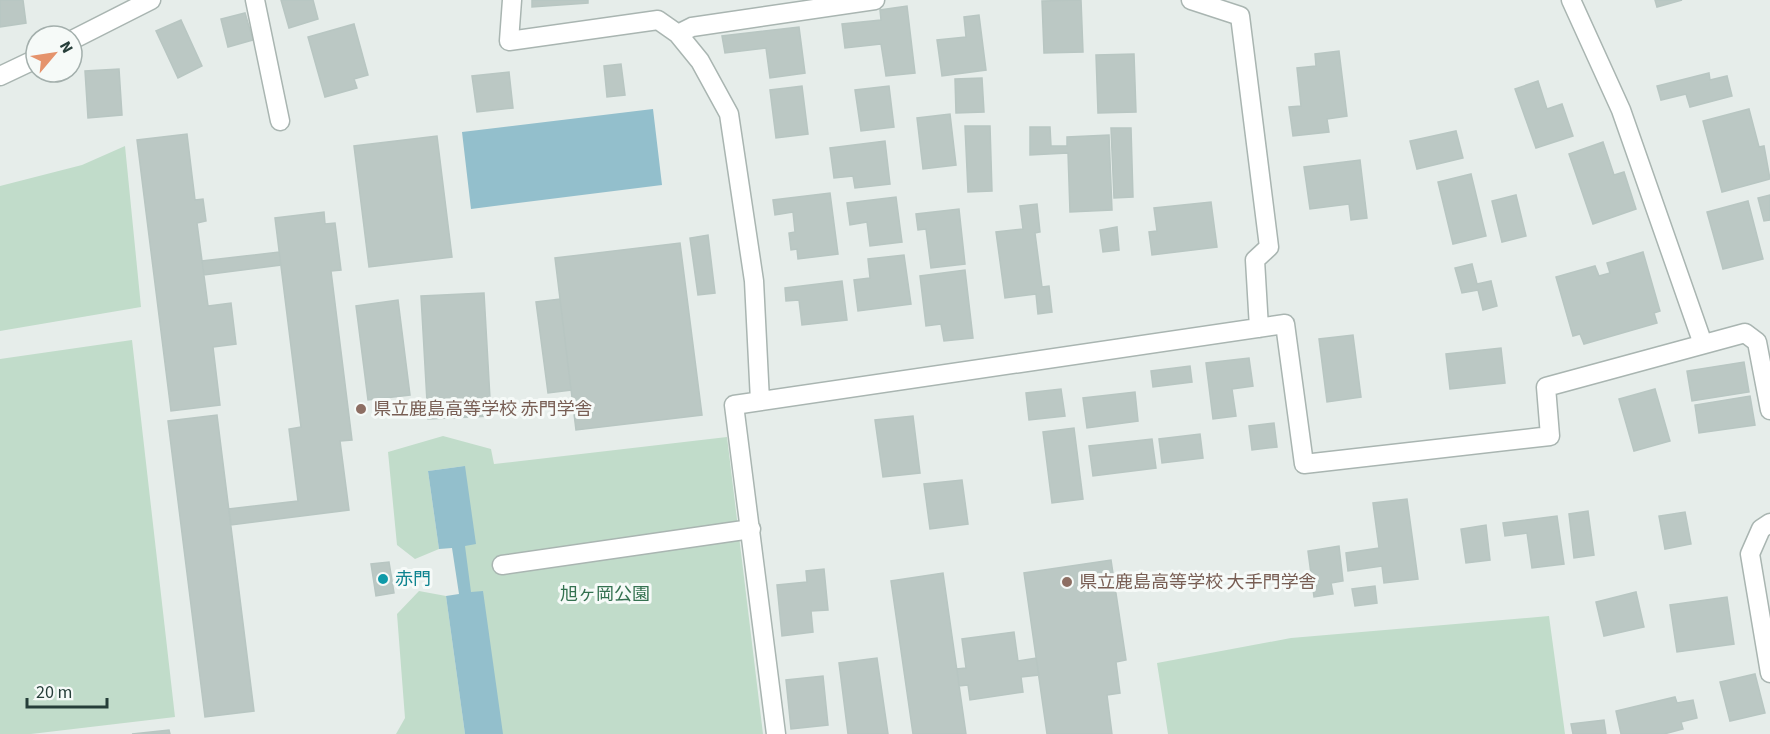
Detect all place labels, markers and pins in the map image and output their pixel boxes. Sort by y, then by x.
place label: 県立鹿島高等学校 赤門学舎 [373,397,593,422]
marker: 県立鹿島高等学校 赤門学舎 [354,402,368,416]
place label: 赤門 [395,567,431,592]
place label: 県立鹿島高等学校 大手門学舎 [1079,570,1317,595]
marker: 赤門 [376,572,390,586]
marker: 県立鹿島高等学校 大手門学舎 [1060,575,1074,589]

